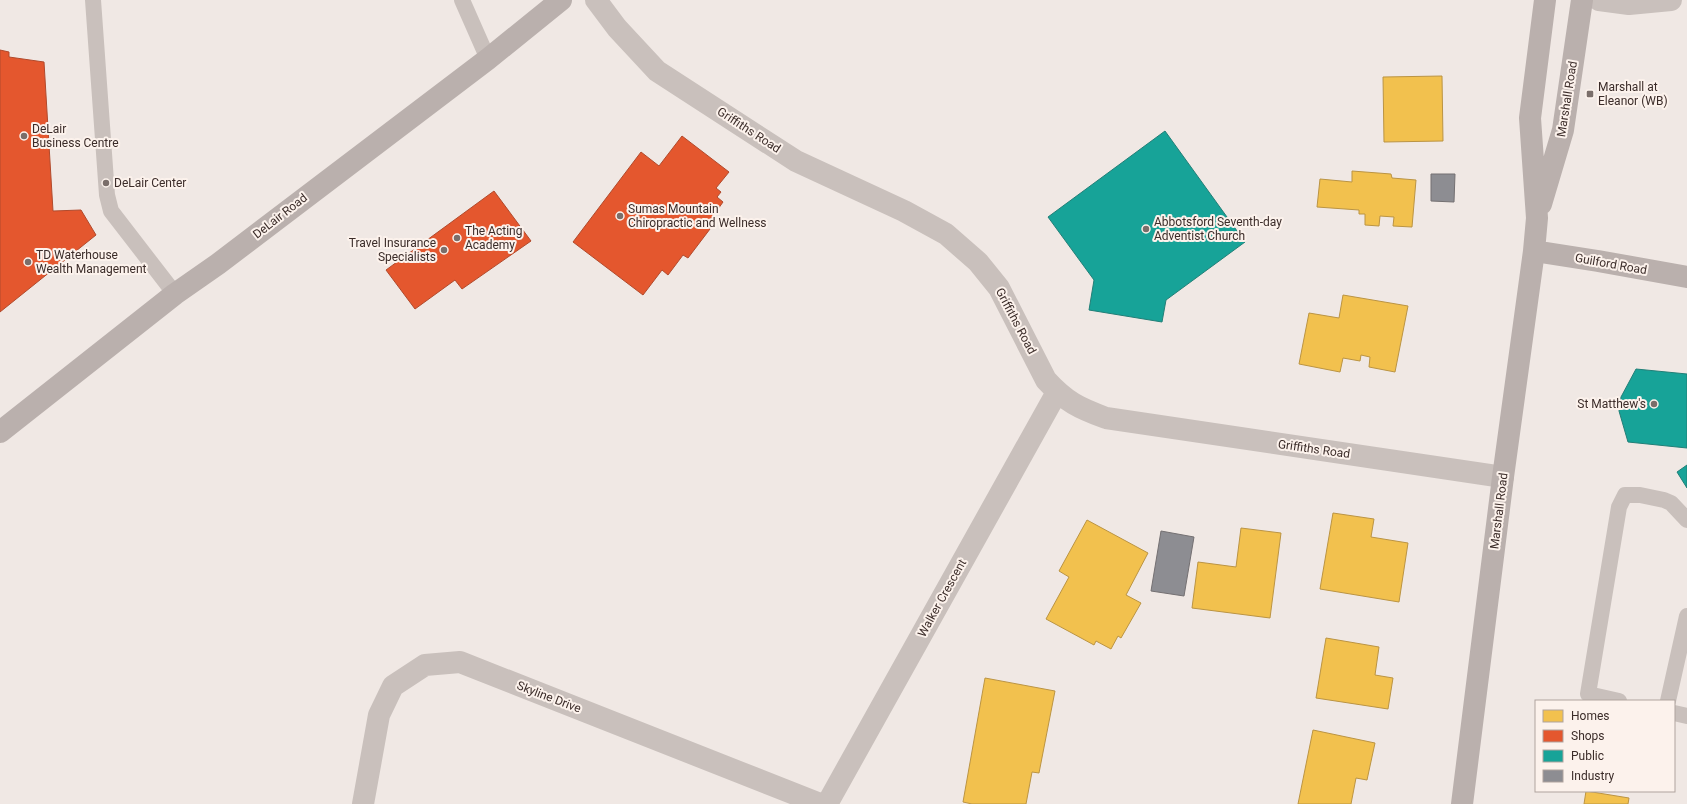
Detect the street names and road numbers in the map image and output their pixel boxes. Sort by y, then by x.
street label: Marshall Road [1554,60,1580,138]
street label: Griffiths Road [715,104,783,156]
street label: DeLair Road [250,191,310,241]
street label: Guilford Road [1574,251,1648,277]
street label: Griffiths Road [993,286,1039,356]
street label: Griffiths Road [1277,437,1351,461]
street label: Marshall Road [1487,472,1511,550]
street label: Walker Crescent [915,557,969,639]
street label: Skyline Drive [515,678,583,716]

